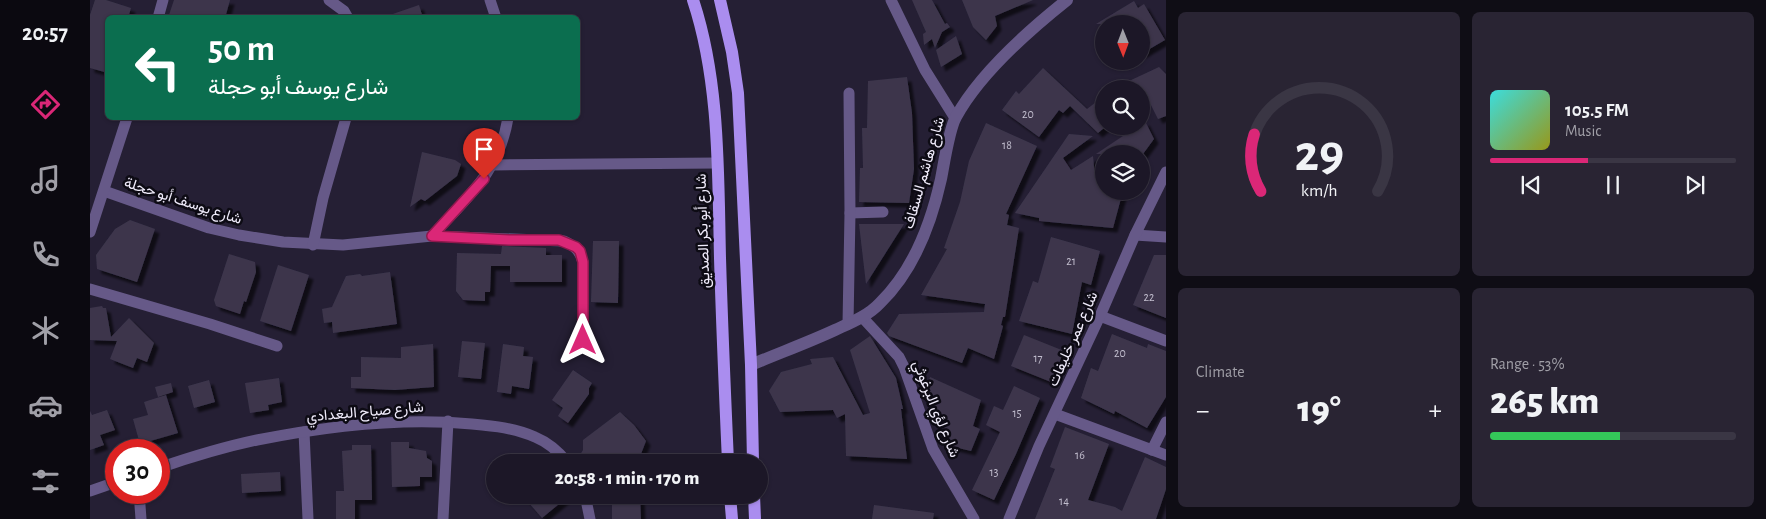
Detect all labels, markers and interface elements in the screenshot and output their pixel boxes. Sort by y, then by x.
north arrow [1095,15,1150,70]
map controls [1095,15,1150,200]
text: 20:57 [22,22,68,44]
text: 50 m [208,32,275,67]
icon: left [125,35,190,100]
text: شارع يوسف أبو حجلة [208,76,388,98]
button: search [1095,80,1150,135]
icon: directions [28,87,63,122]
text: 105.5 FM [1565,101,1629,120]
house number: 20 [1022,108,1034,120]
street label: شارع هاشم السقاف [901,115,950,231]
text: Music [1565,123,1601,139]
pin [463,128,505,179]
text: 29 [1294,128,1344,180]
icon: arrive [470,135,498,163]
house number: 18 [1002,139,1012,151]
button: layers [1095,145,1150,200]
icon: music [28,162,63,197]
icon: previous [1517,171,1545,199]
icon: pause [1599,171,1627,199]
icon: next [1681,171,1709,199]
street label: شارع أبو بكر الصديق [692,173,715,289]
street label: شارع يوسف أبو حجلة [121,174,244,230]
text: km/h [1301,182,1337,200]
icon: phone [28,237,63,272]
house number: 21 [1066,255,1076,267]
street label: شارع عمر خليفات [1045,289,1103,390]
house number: 22 [1144,291,1155,303]
icon: climate [28,313,63,348]
position arrow [556,313,608,365]
house number: 20 [1114,347,1126,359]
house number: 17 [1033,352,1043,364]
text: Range · 53% [1490,356,1565,372]
street label: شارع لؤي البرغوثي [905,358,962,462]
text: Climate [1196,364,1245,380]
text: 265 km [1490,383,1599,421]
icon: car [28,388,63,423]
text: 19° [1297,391,1341,429]
text: − [1196,397,1209,425]
text: + [1429,397,1442,425]
street label: شارع صياح البغدادي [306,399,425,430]
house number: 15 [1012,407,1022,419]
speed limit sign: 30 [105,439,170,504]
house number: 16 [1075,449,1085,461]
icon: filters [28,464,63,499]
house number: 13 [989,466,999,478]
text: 20:58 · 1 min · 170 m [555,469,699,488]
house number: 14 [1059,495,1069,507]

